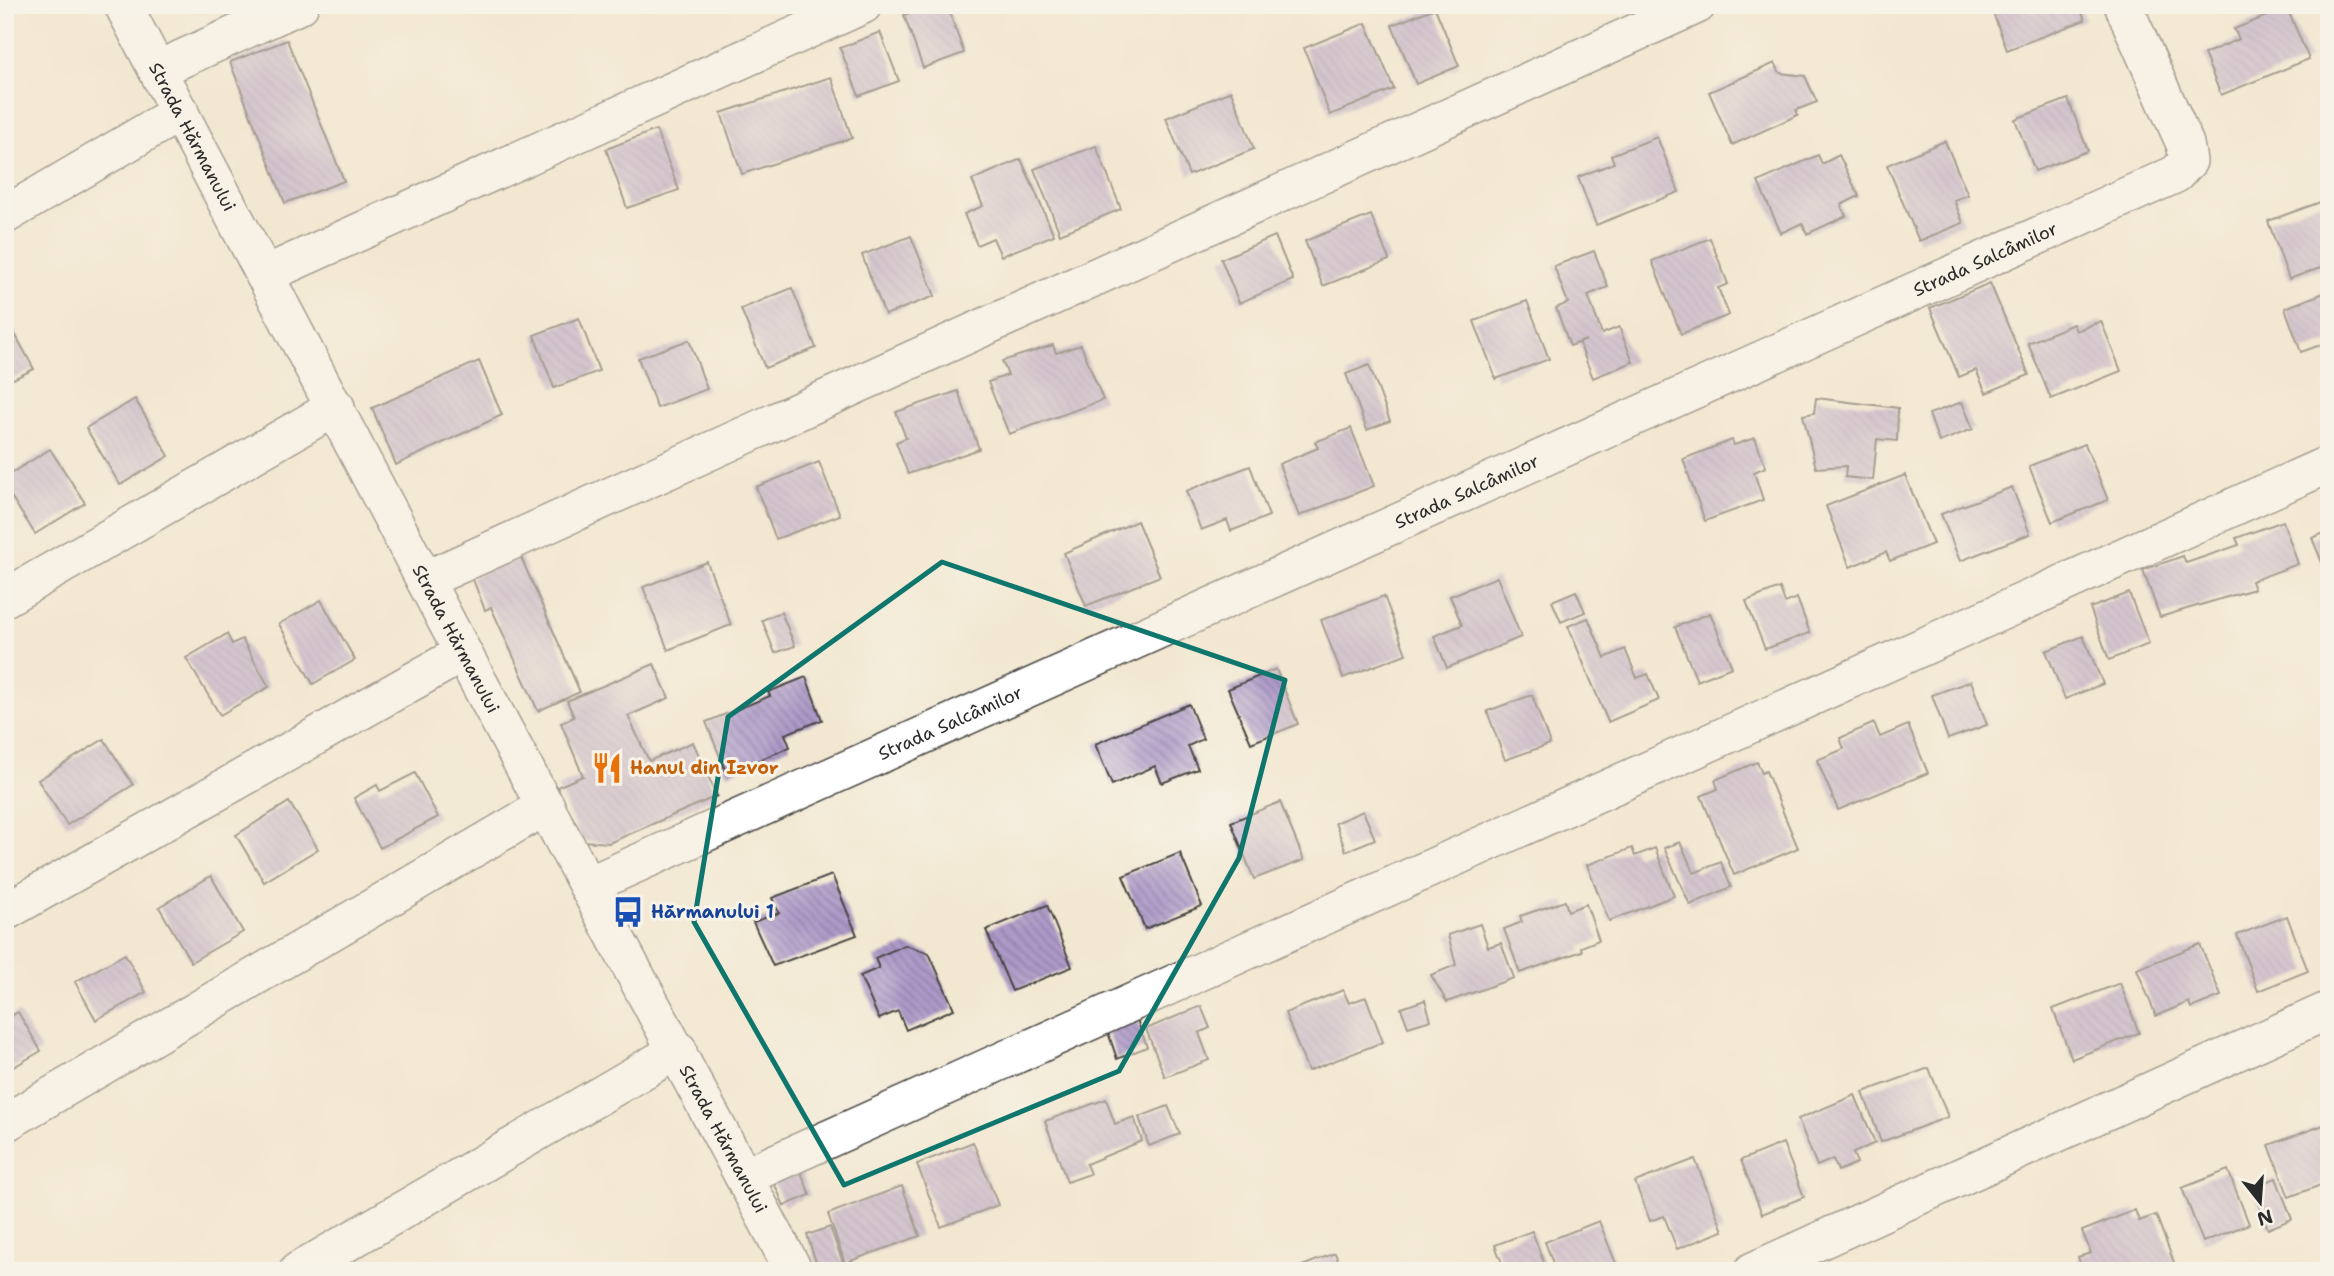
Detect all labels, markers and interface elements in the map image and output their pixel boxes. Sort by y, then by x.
street label: Strada Hărmanului [143,58,241,216]
street label: Strada Salcâmilor [1909,217,2061,302]
street label: Strada Salcâmilor [1391,449,1543,534]
street label: Strada Hărmanului [407,560,505,718]
street label: Strada Salcâmilor [874,680,1026,766]
restaurant icon: Hanul din Izvor [590,751,624,785]
place label: Hanul din Izvor [630,756,779,780]
bus stop icon: Hărmanului 1 [611,895,645,929]
place label: Hărmanului 1 [651,900,774,924]
street label: Strada Hărmanului [674,1060,773,1217]
north arrow [2226,1168,2296,1238]
text: N [2254,1204,2276,1232]

